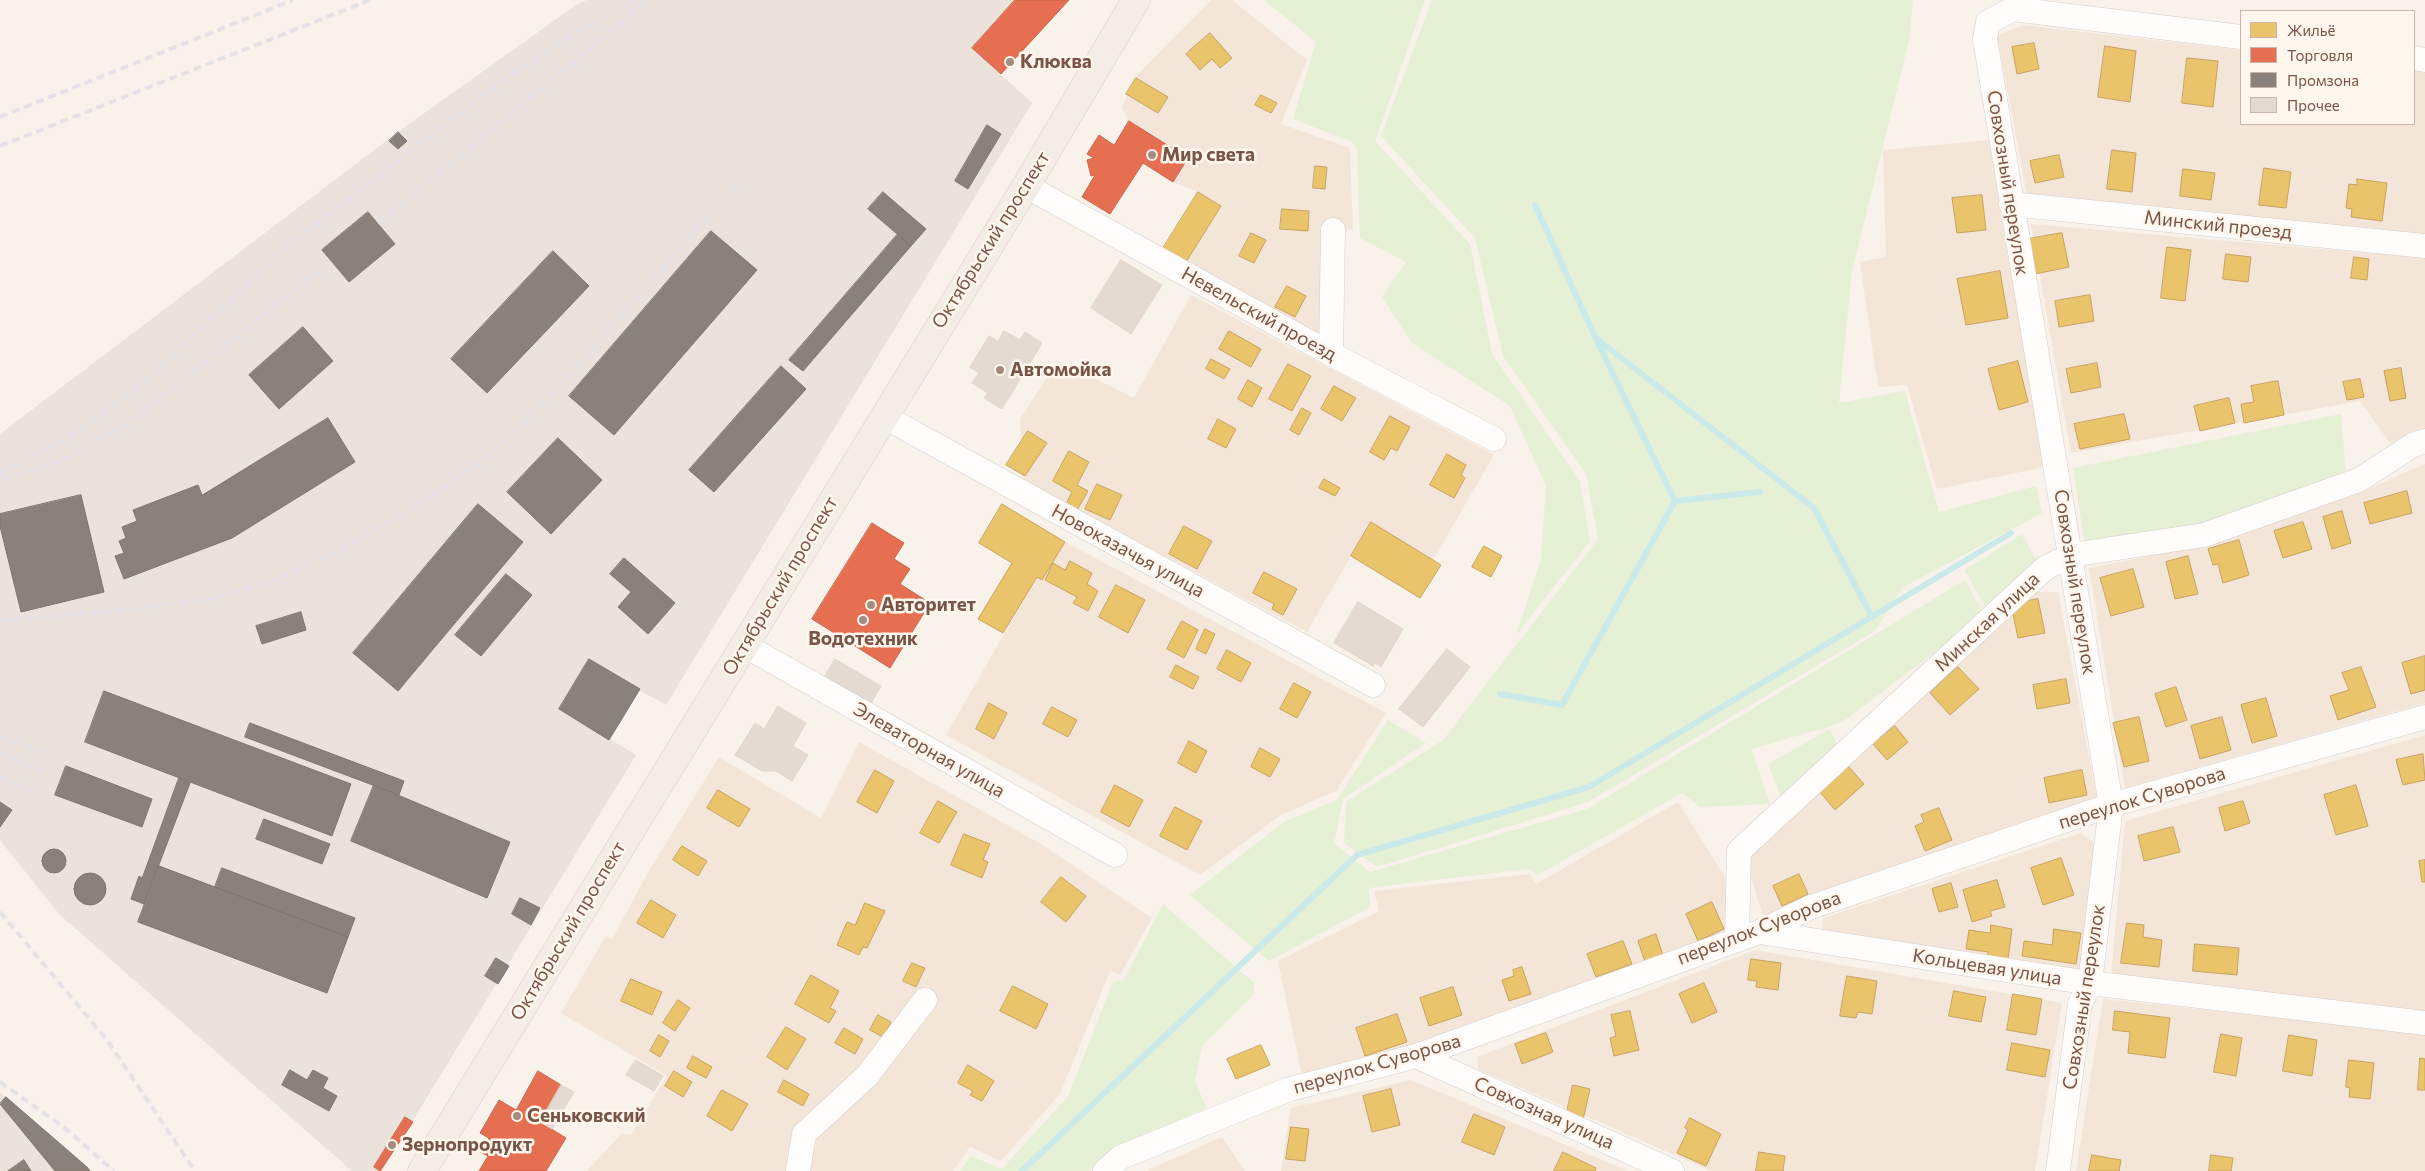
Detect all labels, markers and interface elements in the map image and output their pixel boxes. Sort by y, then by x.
legend [2240,10,2415,125]
text: Жильё [2287,21,2335,39]
text: Торговля [2287,46,2353,64]
place label: Клюква [1020,51,1092,73]
marker: Клюква [1004,56,1016,68]
text: Промзона [2287,71,2359,89]
street label: Совхозный переулок [1982,89,2034,277]
text: Прочее [2287,96,2340,114]
place label: Мир света [1162,144,1255,166]
street label: Октябрьский проспект [927,147,1055,333]
marker: Мир света [1146,149,1158,161]
street label: Минский проезд [2143,206,2293,244]
street label: Невельский проезд [1178,262,1340,366]
place label: Автомойка [1010,359,1111,381]
marker: Автомойка [994,364,1006,376]
street label: Совхозный переулок [2049,488,2101,676]
street label: Октябрьский проспект [718,492,842,680]
street label: Новоказачья улица [1047,499,1209,603]
street label: Минская улица [1930,568,2044,676]
place label: Авторитет [881,594,976,616]
marker: Авторитет [865,599,877,611]
marker: Водотехник [857,614,869,626]
place label: Водотехник [808,628,918,650]
street label: Элеваторная улица [849,697,1009,803]
street label: переулок Суворова [2056,762,2228,834]
street label: Октябрьский проспект [506,837,630,1025]
street label: переулок Суворова [1674,886,1844,970]
street label: Совхозный переулок [2058,903,2110,1091]
street label: Кольцевая улица [1911,944,2063,990]
street label: переулок Суворова [1291,1029,1463,1099]
street label: Совхозная улица [1470,1072,1618,1154]
place label: Сеньковский [527,1105,645,1127]
marker: Сеньковский [511,1110,523,1122]
place label: Зернопродукт [402,1134,532,1156]
marker: Зернопродукт [386,1139,398,1151]

